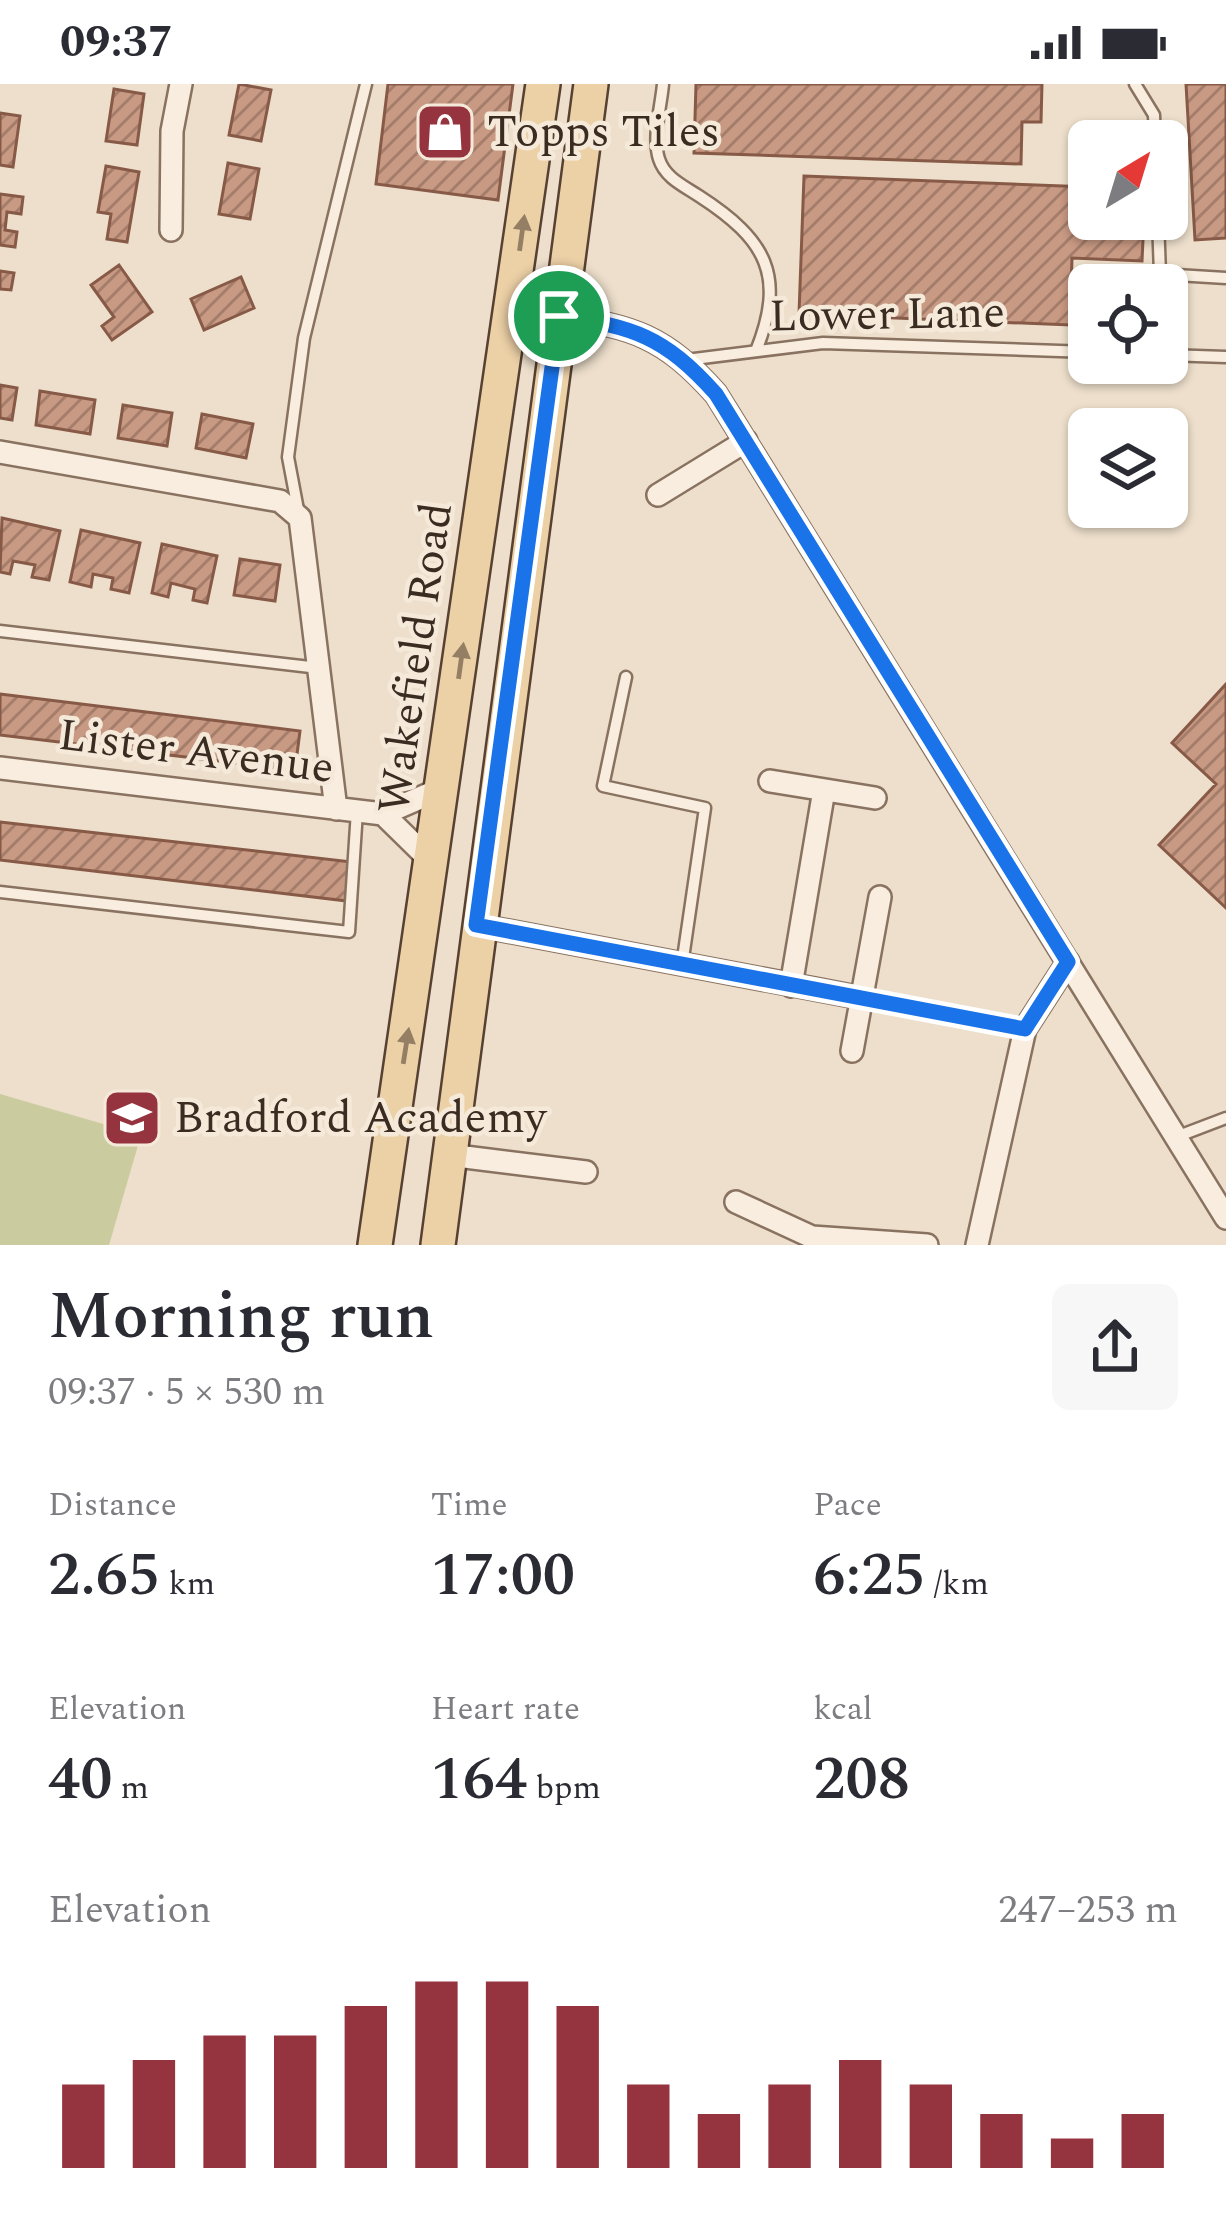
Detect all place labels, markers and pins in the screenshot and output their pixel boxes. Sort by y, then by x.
place label: Topps Tiles [487,98,720,167]
shop icon: Topps Tiles [414,101,476,163]
pin [508,265,610,367]
place label: Bradford Academy [174,1084,548,1153]
school or university icon: Bradford Academy [101,1087,163,1149]

